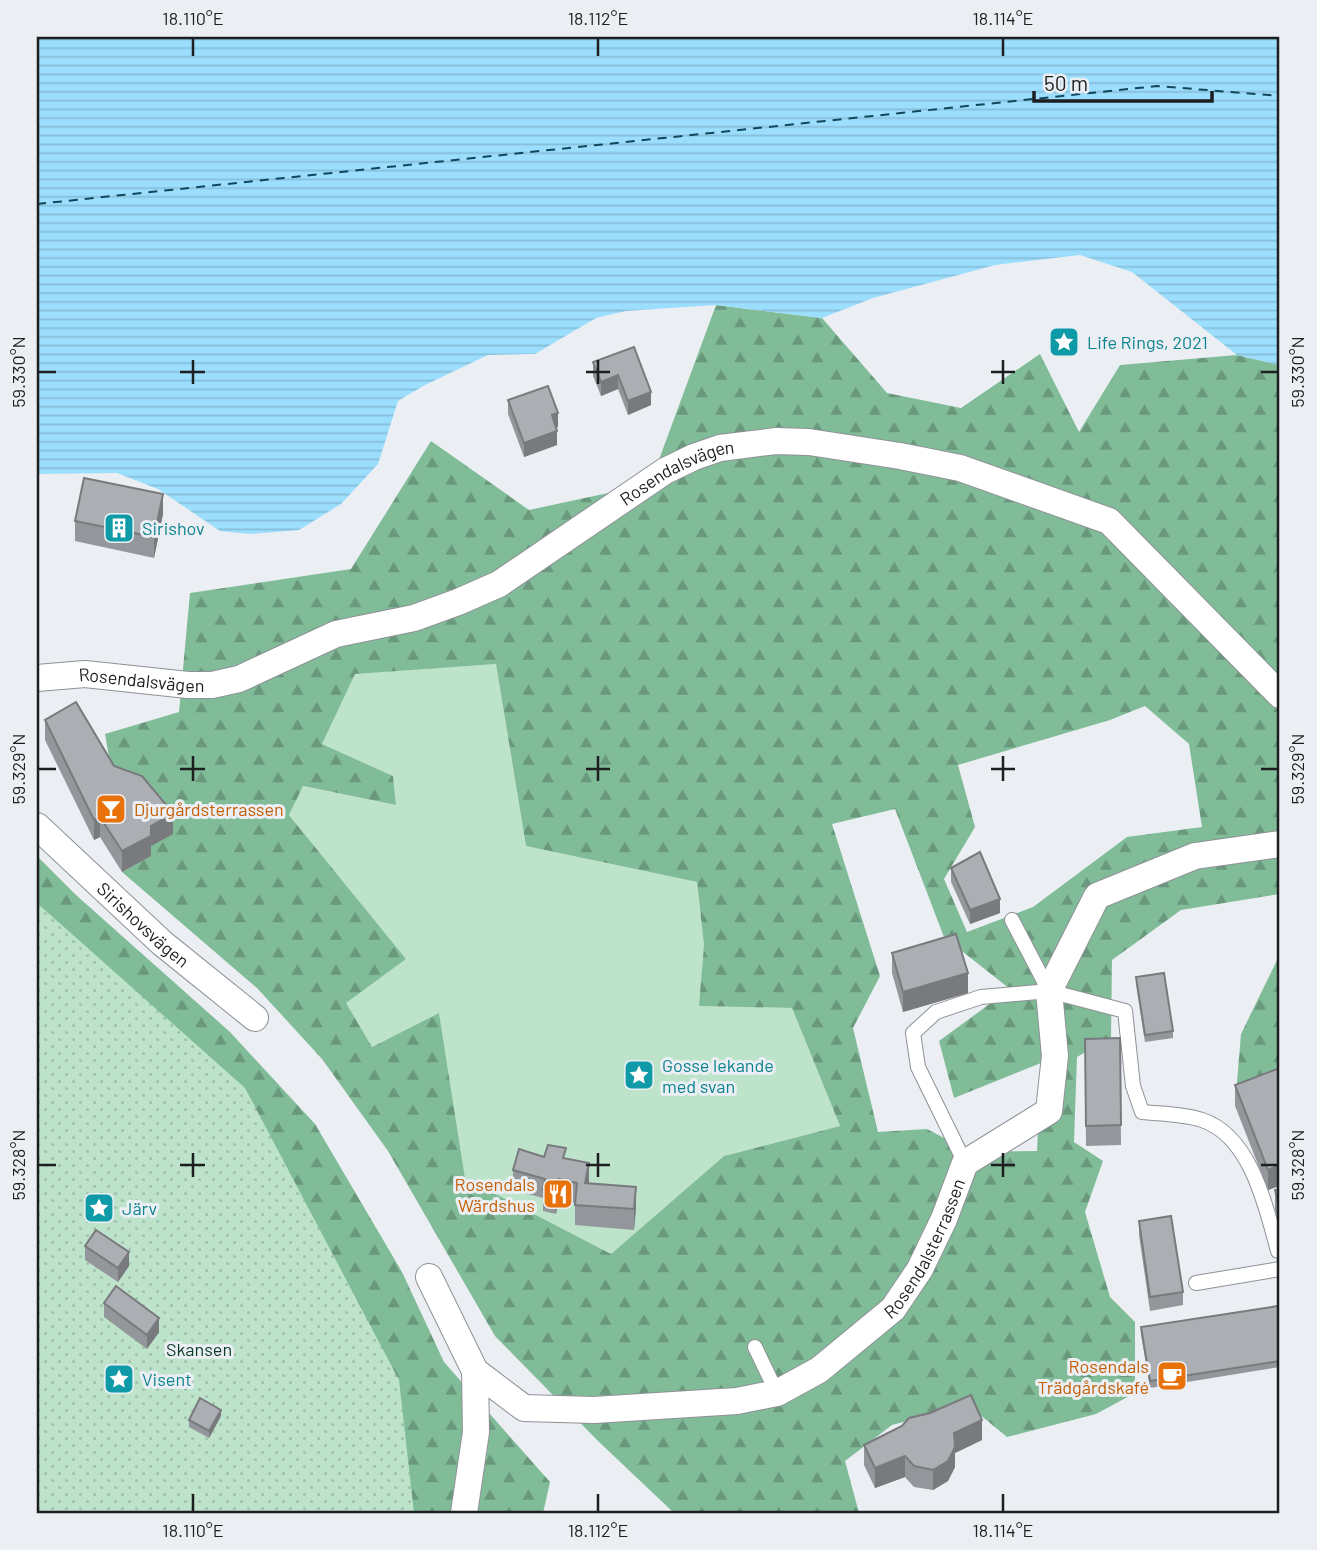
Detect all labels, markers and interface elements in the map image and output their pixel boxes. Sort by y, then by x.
text: 18.110°E [162,7,224,29]
text: 18.112°E [568,7,628,29]
text: 18.114°E [972,7,1034,29]
scale bar [1034,60,1212,104]
text: 50 m [1044,70,1088,95]
place icon: Life Rings, 2021 [1047,325,1081,359]
place label: Life Rings, 2021 [1087,331,1208,353]
text: 59.330°N [7,336,29,408]
text: 59.330°N [1286,336,1308,408]
street label: Rosendalsvägen [615,435,735,510]
building icon: Sirishov [102,511,136,545]
place label: Sirishov [142,517,205,539]
street label: Rosendalsvägen [78,663,204,696]
text: 59.329°N [7,734,29,804]
text: 59.329°N [1286,734,1308,804]
bar icon: Djurgårdsterrassen [94,792,128,826]
place label: Djurgårdsterrassen [134,798,284,820]
street label: Sirishovsvägen [93,877,194,972]
place label: Gosse lekande med svan [662,1054,774,1097]
place icon: Gosse lekande med svan [622,1058,656,1092]
text: 59.328°N [7,1130,29,1200]
text: 59.328°N [1286,1130,1308,1200]
place label: Rosendals Wärdshus [455,1173,535,1216]
street label: Rosendalsterrassen [879,1175,969,1323]
restaurant icon: Rosendals Wärdshus [541,1177,575,1211]
place icon: Järv [82,1191,116,1225]
place label: Järv [122,1197,158,1219]
park label: Skansen [166,1338,232,1360]
place label: Rosendals Trädgårdskafé [1037,1355,1149,1398]
cafe icon: Rosendals Trädgårdskafé [1155,1359,1189,1393]
place icon: Visent [102,1362,136,1396]
place label: Visent [142,1368,192,1390]
text: 18.110°E [162,1519,224,1541]
text: 18.112°E [568,1519,628,1541]
text: 18.114°E [972,1519,1034,1541]

